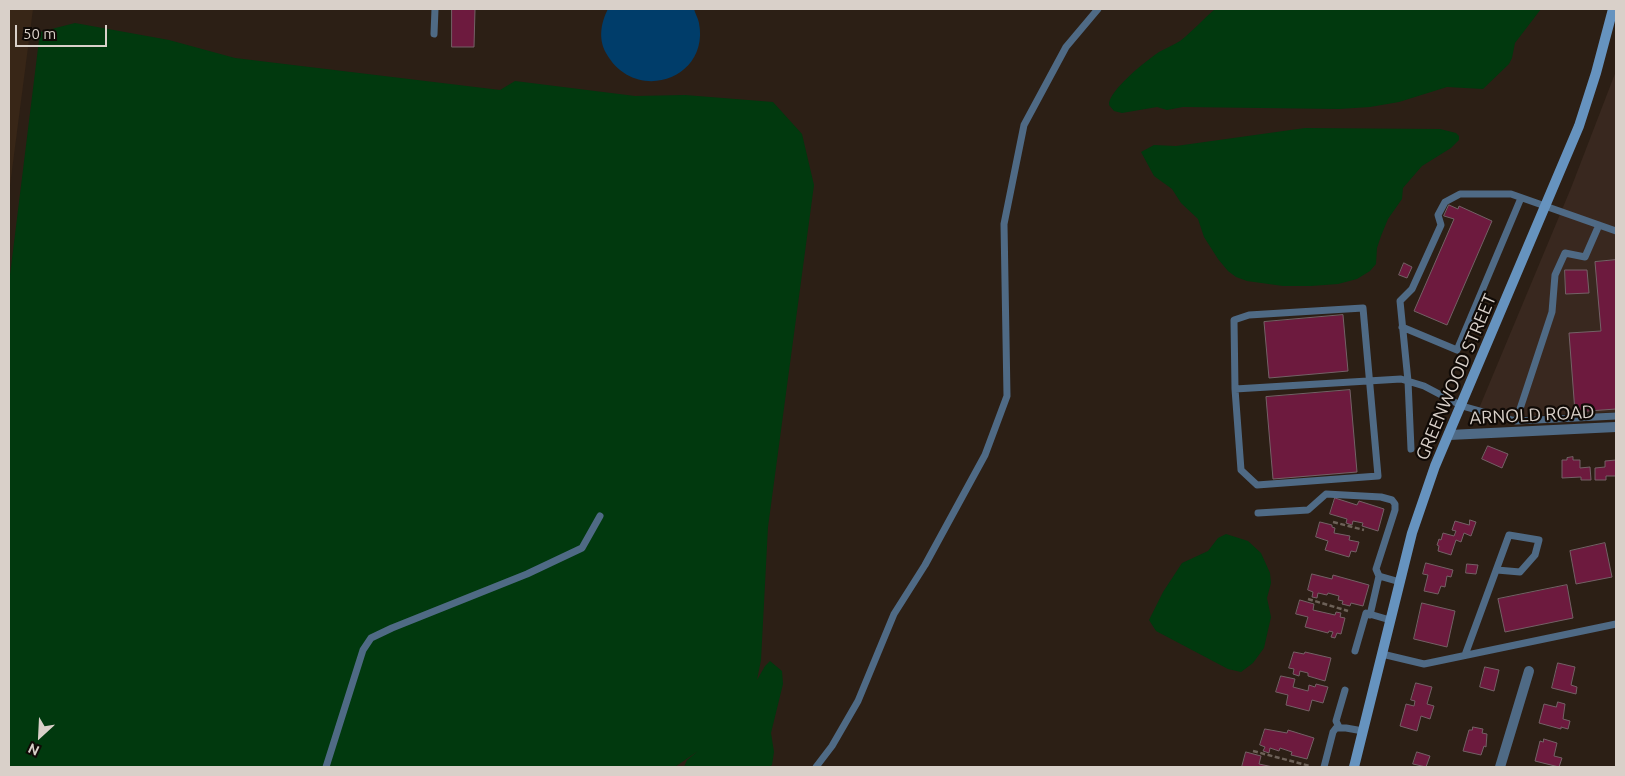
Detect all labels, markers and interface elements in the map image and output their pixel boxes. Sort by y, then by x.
scale bar [18,15,110,47]
text: 50 m [23,25,56,42]
street label: GREENWOOD STREET [1411,291,1501,463]
street label: ARNOLD ROAD [1469,401,1595,429]
north arrow [15,711,65,761]
text: N [26,740,42,759]

